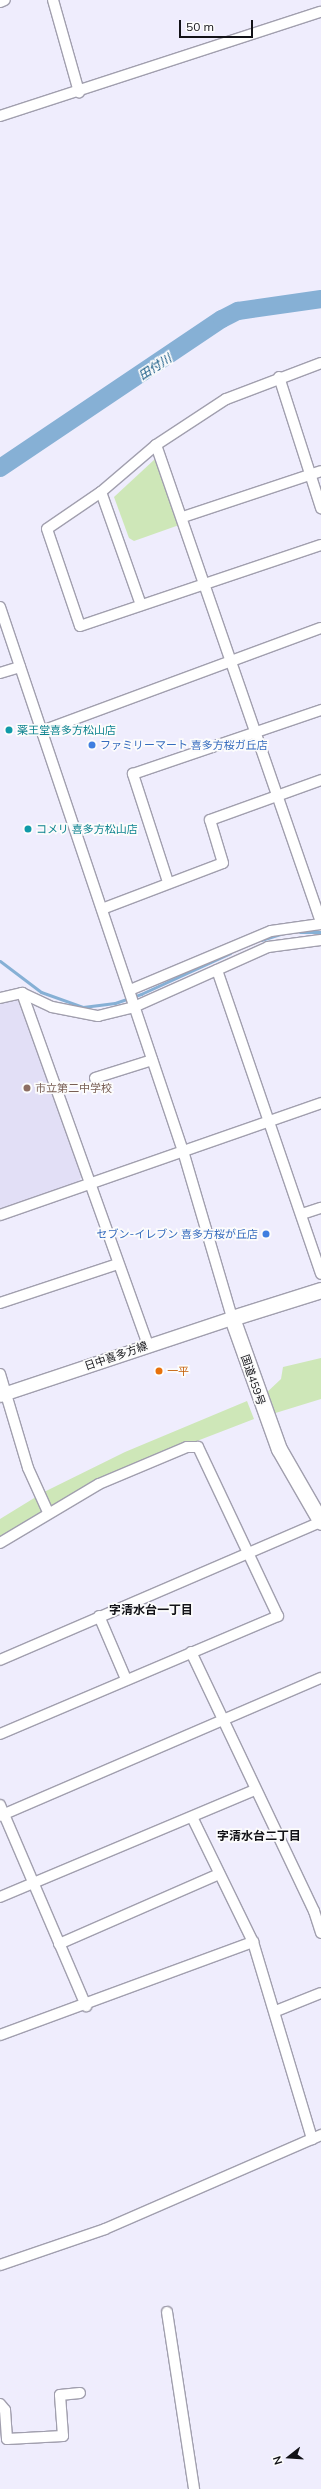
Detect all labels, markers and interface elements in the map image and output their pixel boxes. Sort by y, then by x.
scale bar [181,12,255,38]
text: 50 m [186,19,214,34]
water label: 田付川 [136,351,174,383]
place label: 薬王堂喜多方松山店 [17,723,116,737]
marker: 薬王堂喜多方松山店 [4,725,14,735]
place label: ファミリーマート 喜多方桜ガ丘店 [100,738,268,752]
marker: ファミリーマート 喜多方桜ガ丘店 [87,740,97,750]
place label: コメリ 喜多方松山店 [36,822,138,836]
marker: コメリ 喜多方松山店 [23,824,33,834]
place label: 市立第二中学校 [35,1081,112,1095]
marker: 市立第二中学校 [22,1083,32,1093]
place label: セブン-イレブン 喜多方桜が丘店 [96,1227,258,1241]
marker: セブン-イレブン 喜多方桜が丘店 [261,1229,271,1239]
street label: 日中喜多方線 [83,1339,149,1373]
street label: 国道459号 [238,1353,268,1407]
place label: 一平 [167,1364,189,1378]
marker: 一平 [154,1366,164,1376]
district label: 字清水台一丁目 [109,1603,193,1617]
district label: 字清水台二丁目 [217,1829,301,1843]
north arrow [269,2437,309,2477]
text: N [270,2454,285,2467]

